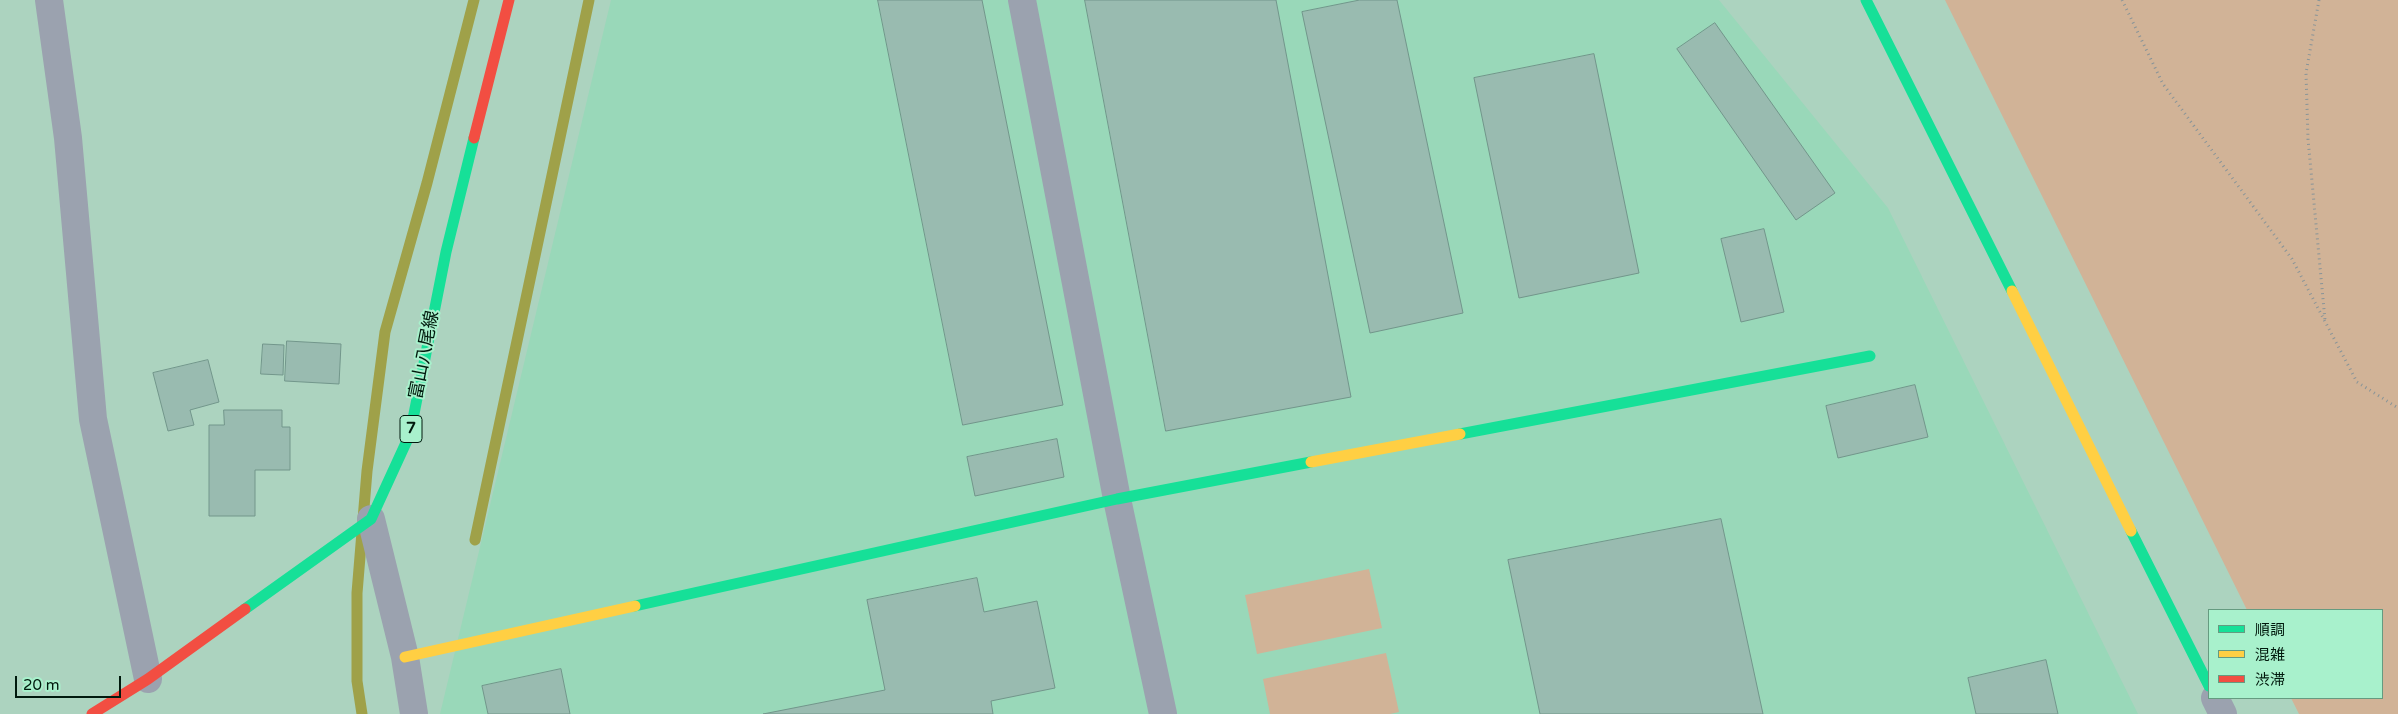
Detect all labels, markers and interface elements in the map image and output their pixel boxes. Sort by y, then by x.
street label: 富山八尾線 [406,309,444,401]
road number: 7 [400,416,422,442]
legend [2208,609,2383,699]
text: 順調 [2255,621,2285,639]
text: 混雑 [2255,646,2285,664]
scale bar [18,666,124,698]
text: 渋滞 [2255,671,2285,689]
text: 20 m [23,676,60,694]

